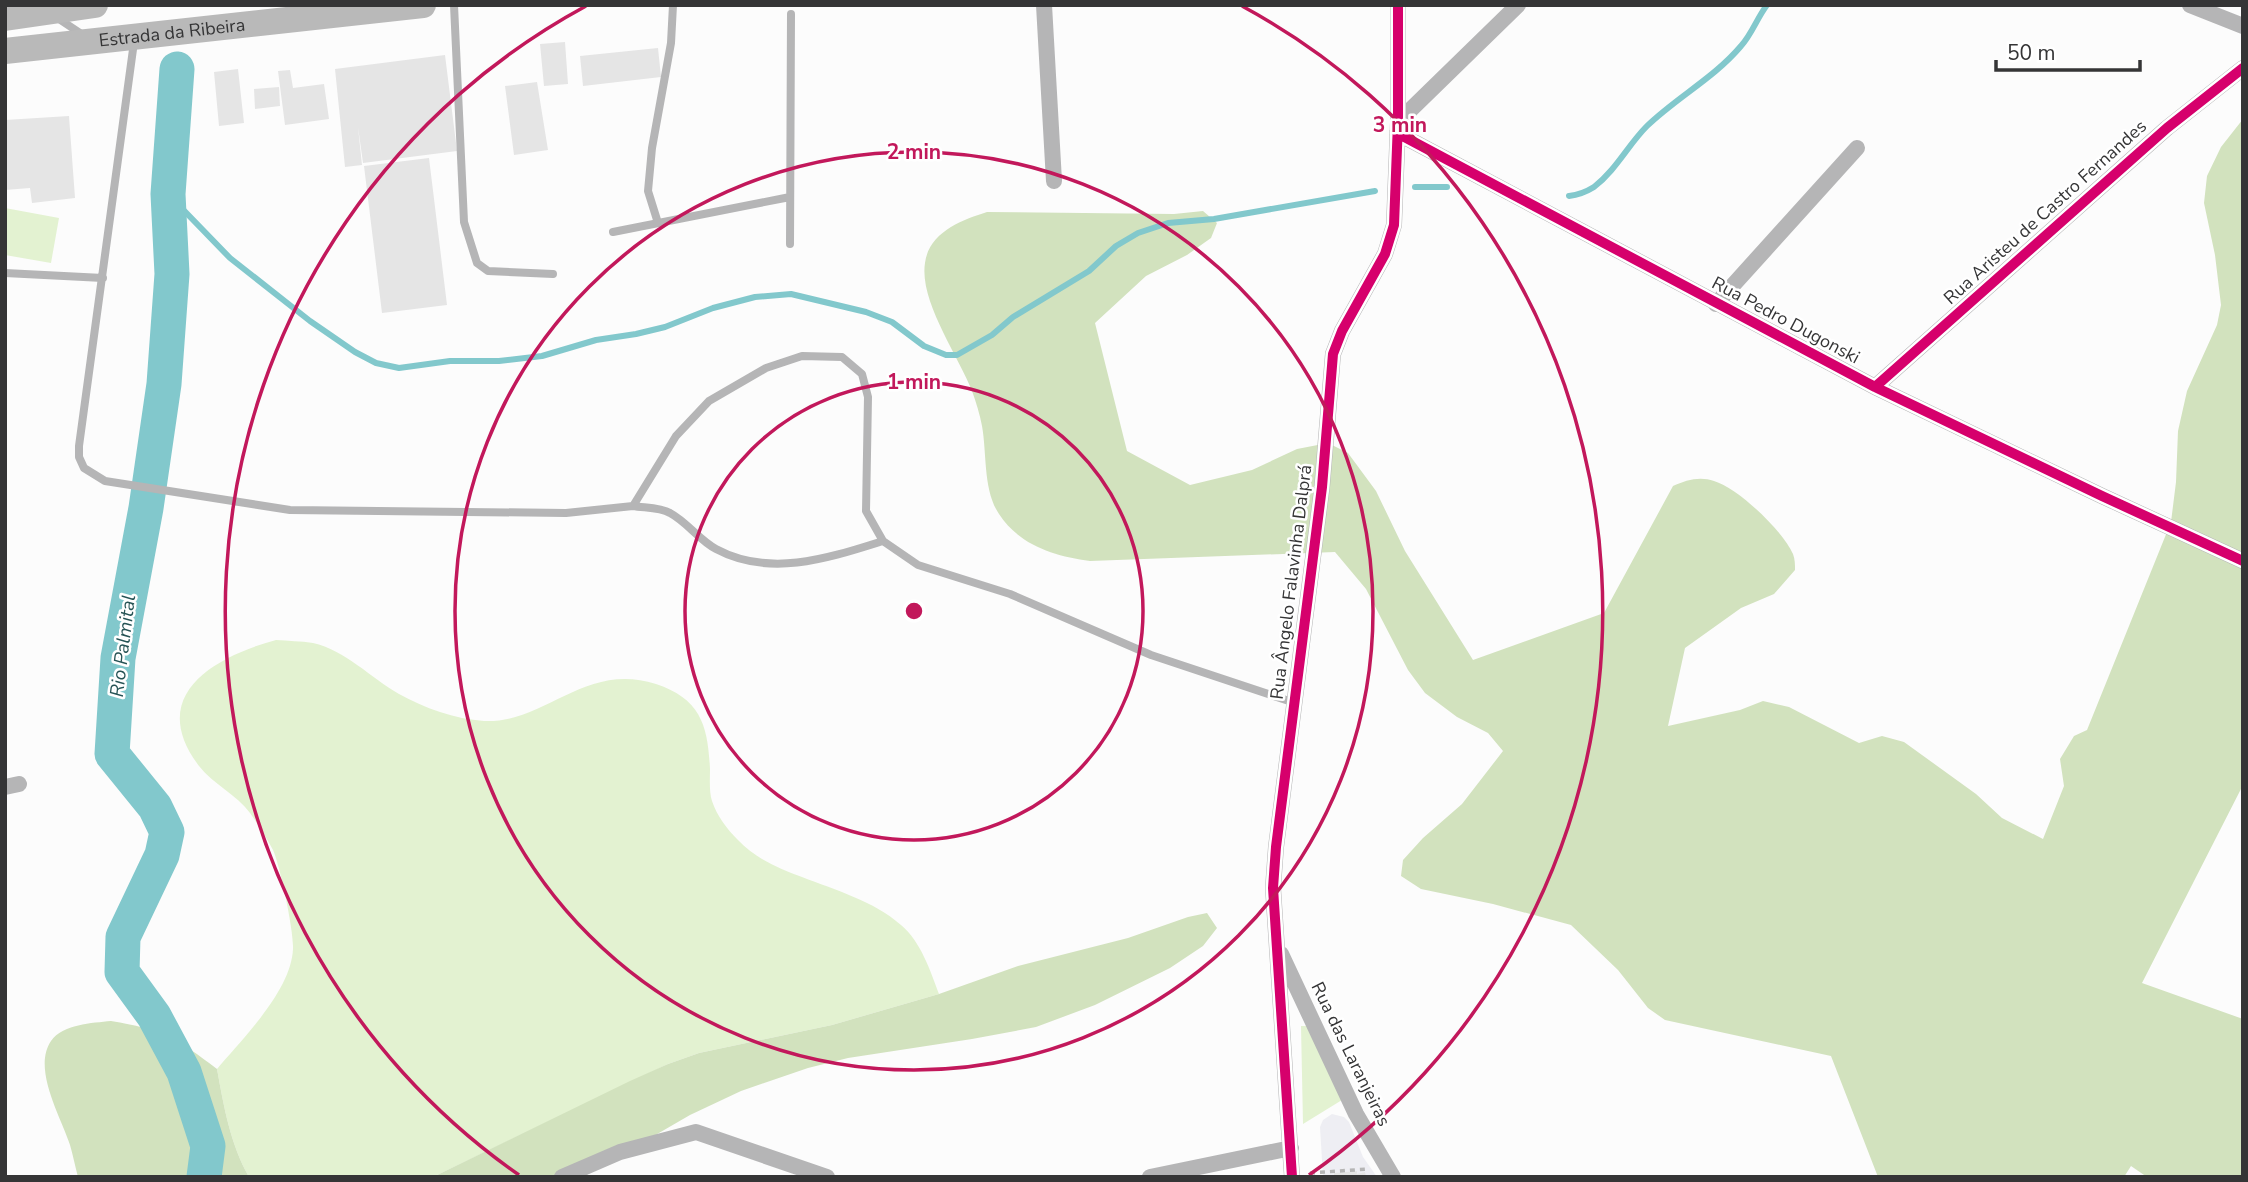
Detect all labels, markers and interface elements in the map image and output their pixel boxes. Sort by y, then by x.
street label: Estrada da Ribeira [98,13,246,53]
scale bar [1996,28,2140,72]
text: 50 m [2007,39,2056,67]
text: 3 min [1373,111,1427,139]
street label: Rua Aristeu de Castro Fernandes [1938,114,2152,310]
text: 2 min [887,138,941,166]
street label: Rua Pedro Dugonski [1708,271,1864,369]
text: 1 min [887,368,941,396]
street label: Rua Ângelo Falavinha Dalprá [1265,463,1317,701]
water label: Rio Palmital [104,593,142,699]
centre of rings [902,599,926,623]
street label: Rua das Laranjeiras [1306,978,1396,1130]

